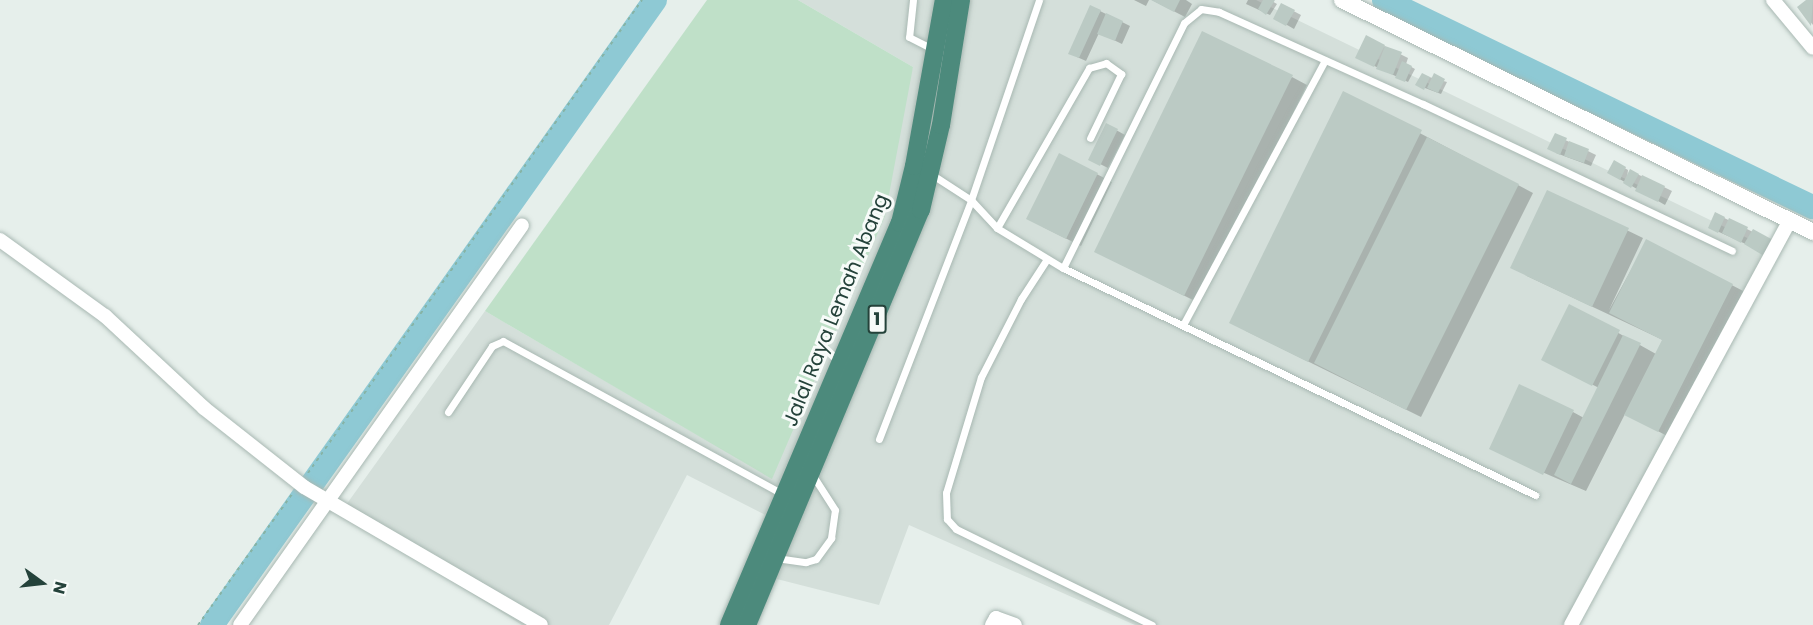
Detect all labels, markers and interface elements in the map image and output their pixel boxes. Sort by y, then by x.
street label: Jalal Raya Lemah Abang [778,190,894,430]
road number: 1 [866,304,888,334]
north arrow [12,553,72,613]
text: N [47,579,73,597]

